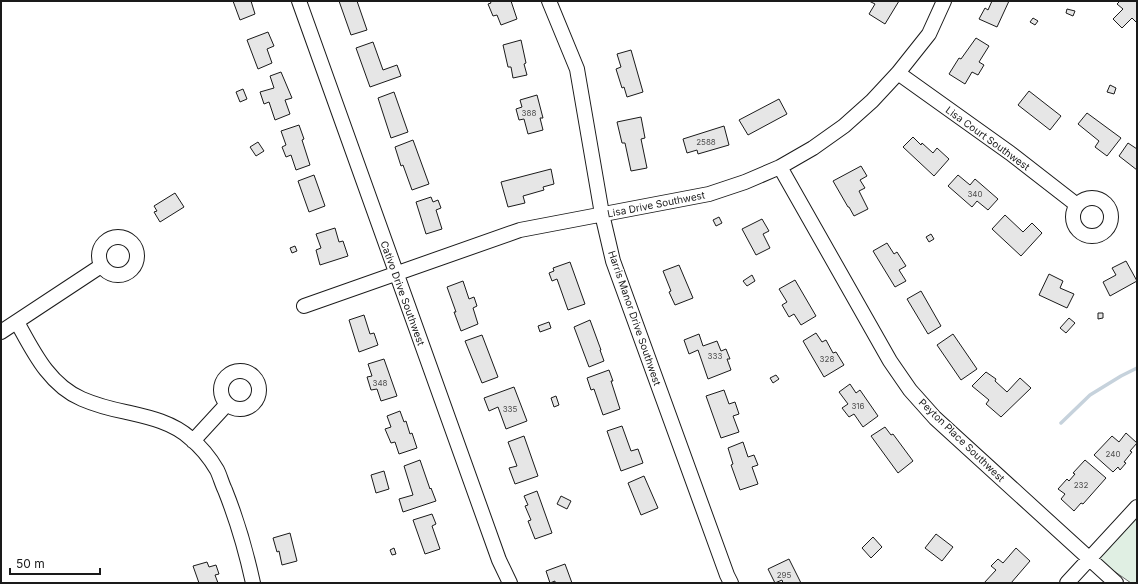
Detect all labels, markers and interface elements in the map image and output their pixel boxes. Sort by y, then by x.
street label: Lisa Court Southwest [944,103,1033,173]
house number: 388 [522,108,536,118]
house number: 2588 [696,137,716,147]
street label: Lisa Drive Southwest [606,188,707,219]
house number: 340 [967,189,983,199]
street label: Cativo Drive Southwest [378,239,428,348]
street label: Harris Manor Drive Southwest [606,249,664,388]
house number: 333 [708,351,722,361]
house number: 328 [820,354,834,364]
house number: 348 [372,378,388,388]
street label: Peyton Place Southwest [917,396,1008,485]
house number: 316 [851,401,865,411]
house number: 335 [503,404,518,414]
house number: 240 [1106,449,1120,459]
house number: 232 [1074,480,1088,490]
scale bar [10,550,100,576]
text: 50 m [16,556,45,571]
house number: 295 [777,570,791,580]

